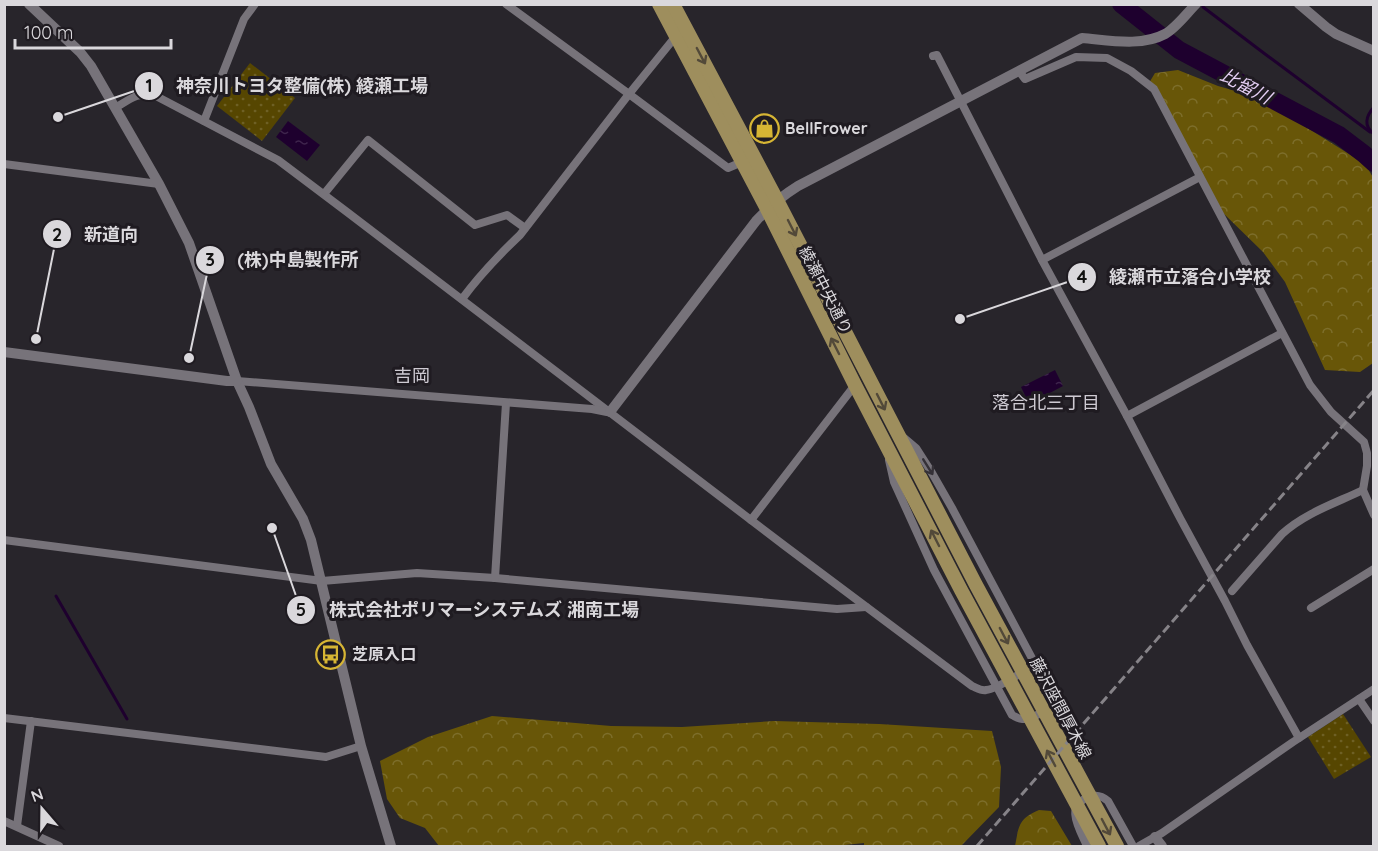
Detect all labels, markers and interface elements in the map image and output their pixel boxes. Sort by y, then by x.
scale bar [15,12,171,50]
text: 100 m [24,21,73,44]
one-way arrow [695,47,707,65]
water label: 比留川 [1217,63,1277,110]
callout: 神奈川トヨタ整備(株) 綾瀬工場 [134,68,440,104]
text: 1 [145,74,153,97]
text: 神奈川トヨタ整備(株) 綾瀬工場 [176,74,428,97]
shop icon: BellFrower [748,112,780,144]
place label: BellFrower [785,118,868,138]
callout: 新道向 [42,216,150,252]
one-way arrow [787,219,798,237]
text: 2 [52,223,62,246]
text: 新道向 [84,223,138,246]
callout: (株)中島製作所 [195,242,370,278]
street label: 綾瀬中央通り [795,243,857,337]
text: 3 [205,248,215,271]
text: (株)中島製作所 [238,248,358,271]
callout: 綾瀬市立落合小学校 [1067,259,1283,295]
text: 4 [1077,265,1088,288]
text: 綾瀬市立落合小学校 [1109,265,1271,288]
one-way arrow [829,337,841,355]
district label: 吉岡 [394,364,430,387]
district label: 落合北三丁目 [992,391,1100,414]
one-way arrow [876,392,888,410]
one-way arrow [922,459,935,476]
one-way arrow [929,529,940,547]
callout: 株式会社ポリマーシステムズ 湘南工場 [286,592,651,628]
text: 5 [296,598,306,621]
text: 株式会社ポリマーシステムズ 湘南工場 [329,598,639,621]
one-way arrow [999,627,1010,645]
bus stop icon: 芝原入口 [315,638,347,670]
place label: 芝原入口 [352,644,416,664]
street label: 藤沢座間厚木線 [1026,654,1096,762]
one-way arrow [1045,750,1057,767]
north arrow [12,779,72,839]
text: N [28,783,46,806]
one-way arrow [1101,817,1112,835]

